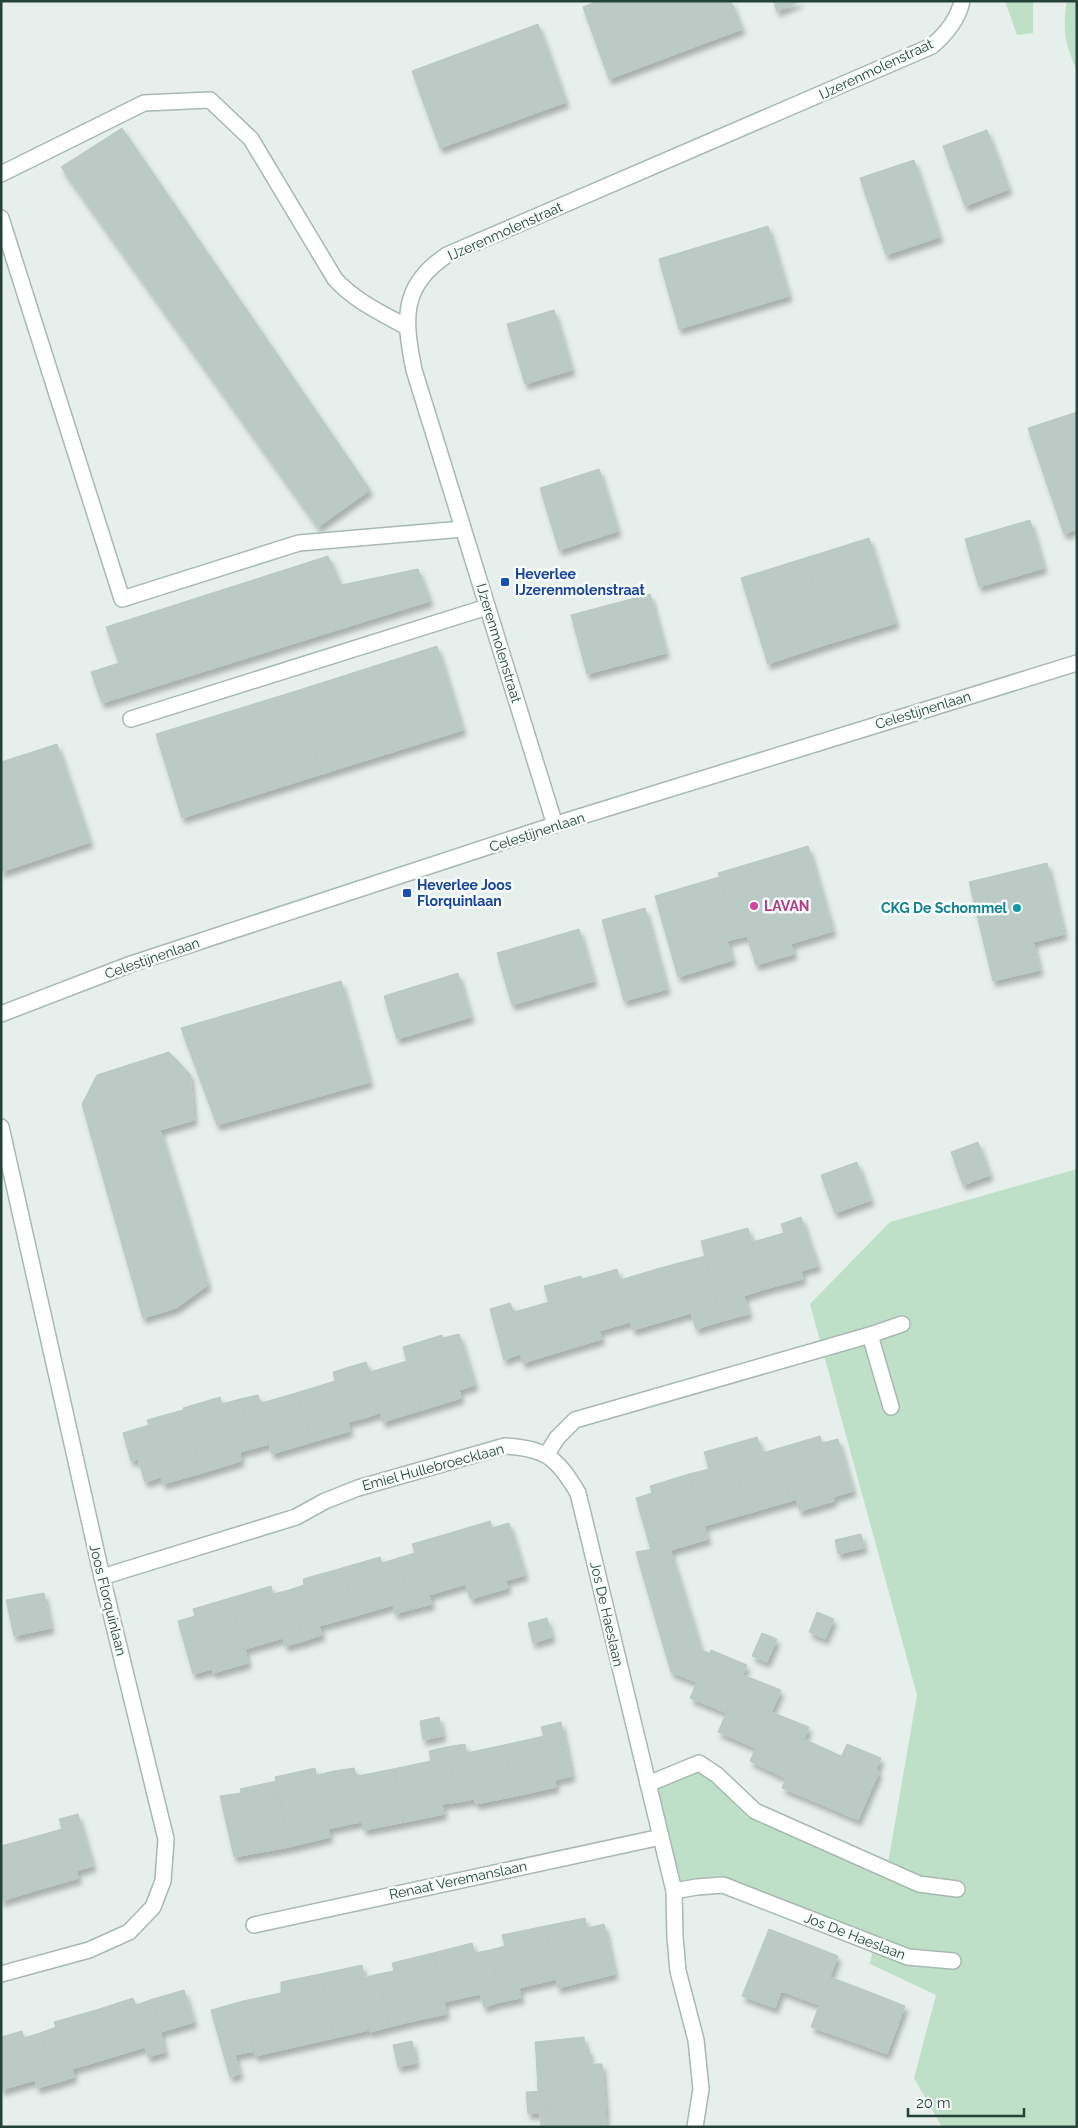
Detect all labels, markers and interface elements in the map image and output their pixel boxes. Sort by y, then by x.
street label: IJzerenmolenstraat [817,35,936,102]
street label: IJzerenmolenstraat [445,198,565,263]
place label: Heverlee IJzerenmolenstraat [515,566,646,598]
marker: Heverlee IJzerenmolenstraat [499,576,511,588]
street label: IJzerenmolenstraat [473,581,525,705]
street label: Celestijnenlaan [873,688,973,732]
street label: Celestijnenlaan [487,809,587,855]
place label: Heverlee Joos Florquinlaan [417,877,512,909]
marker: Heverlee Joos Florquinlaan [401,887,413,899]
place label: LAVAN [764,898,810,914]
marker: LAVAN [748,900,760,912]
place label: CKG De Schommel [881,900,1008,916]
marker: CKG De Schommel [1011,902,1023,914]
street label: Celestijnenlaan [102,934,202,982]
street label: Emiel Hullebroecklaan [360,1440,506,1494]
street label: Joos Florquinlaan [86,1543,130,1657]
street label: Jos De Haeslaan [587,1560,627,1668]
street label: Renaat Veremanslaan [388,1858,528,1902]
street label: Jos De Haeslaan [802,1909,908,1963]
scale bar [908,2086,1024,2118]
text: 20 m [916,2094,951,2112]

